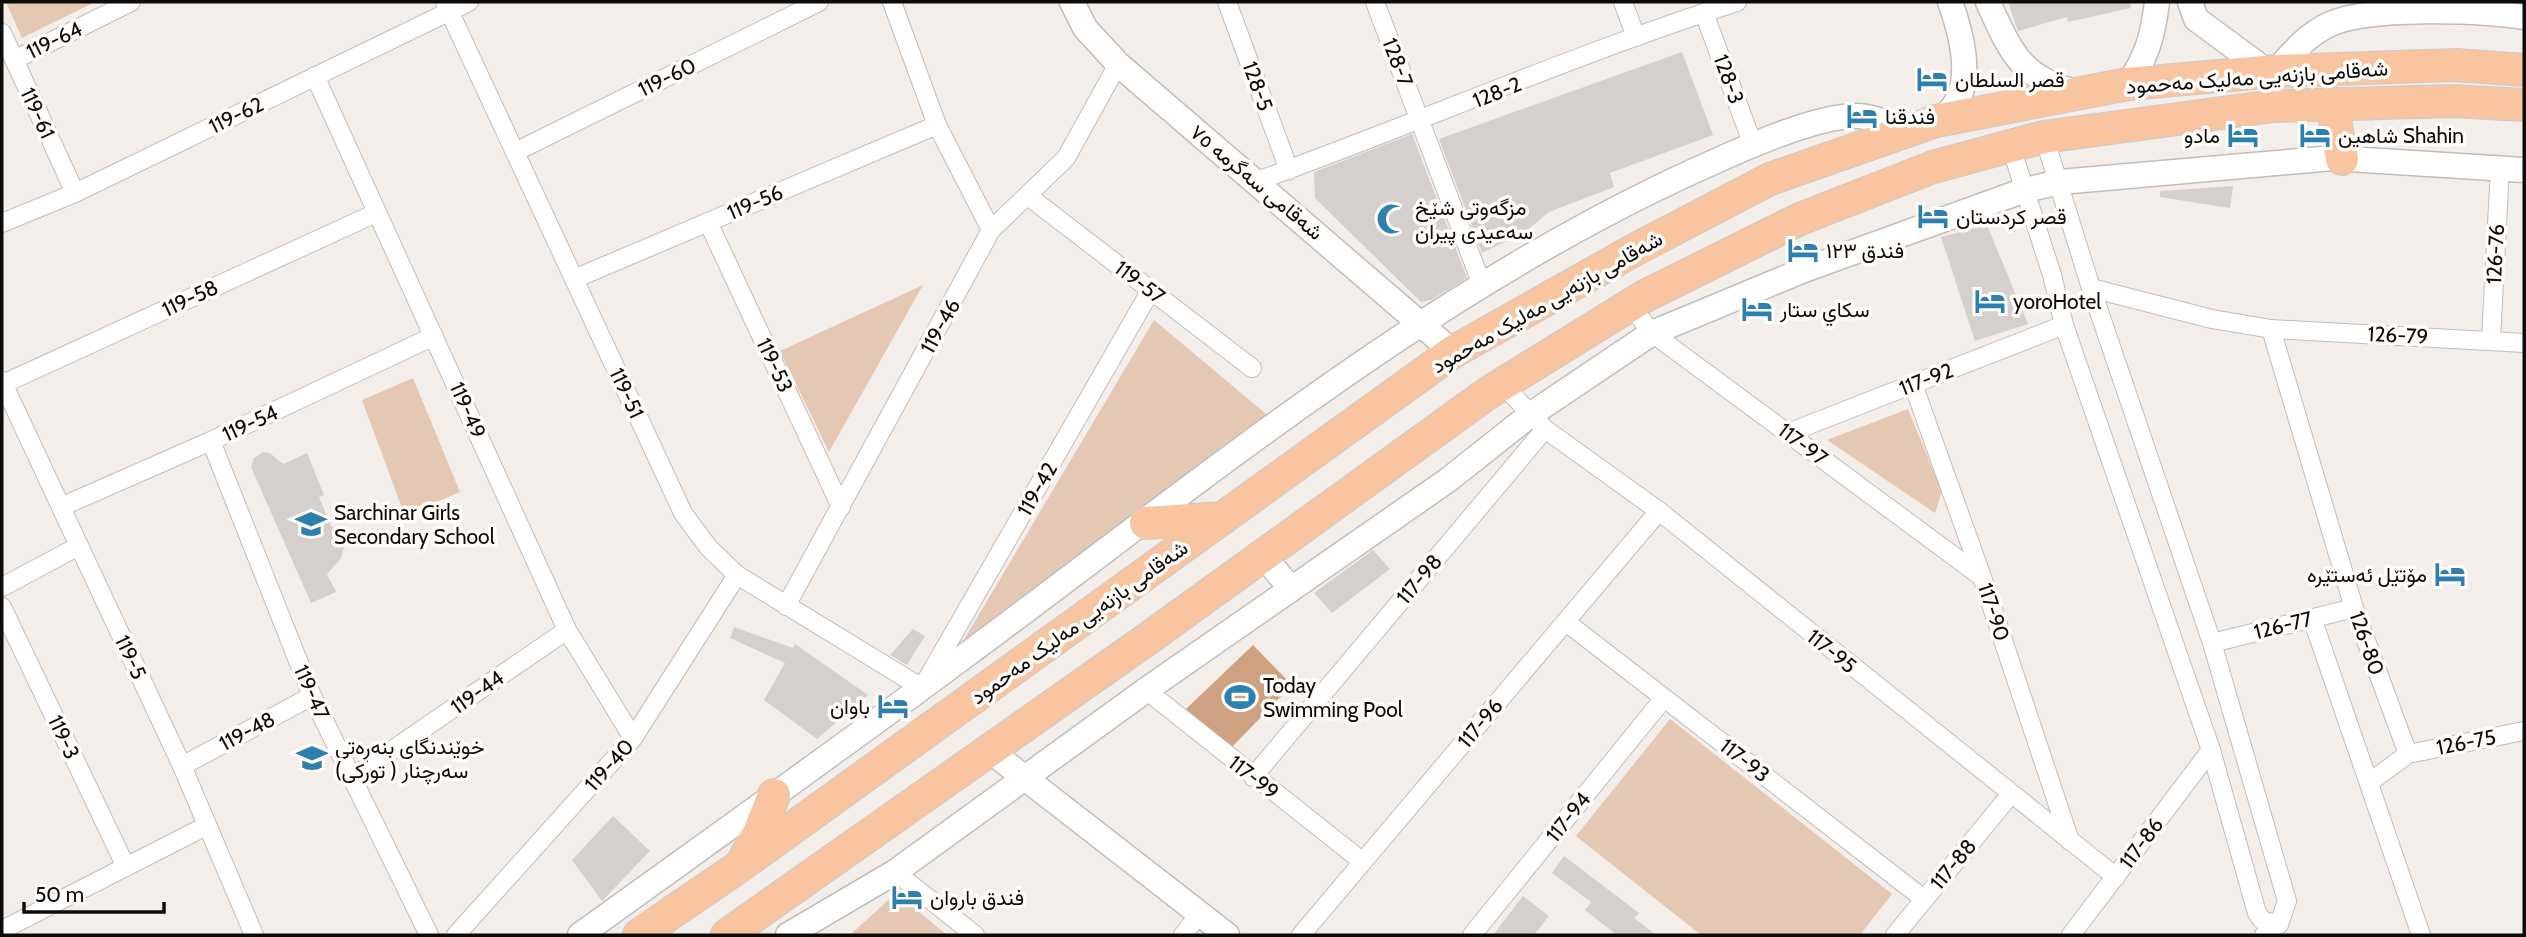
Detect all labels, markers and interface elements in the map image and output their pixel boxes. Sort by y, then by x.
street label: 119-64 [22,16,86,64]
street label: 128-7 [1377,34,1419,90]
street label: 128-3 [1709,51,1749,107]
street label: 119-60 [634,52,700,102]
street label: شەقامی بازنەیی مەلیک مەحمود [2125,55,2389,100]
street label: 128-5 [1238,58,1278,114]
hotel icon: قصر السلطان [1915,62,1949,96]
place label: قصر السلطان [1955,67,2065,93]
street label: 128-2 [1469,71,1525,113]
street label: 119-61 [15,84,61,142]
street label: 119-62 [205,91,267,139]
hotel icon: فندقنا [1845,99,1879,133]
place label: فندقنا [1885,104,1935,129]
hotel icon: مادو [2226,118,2260,152]
hotel icon: شاهین Shahin [2298,118,2332,152]
street label: شەقامی سەگرمە ٧٥ [1185,119,1329,246]
place label: مادو [2184,123,2220,149]
place label: شاهین Shahin [2338,123,2464,148]
street label: 119-56 [724,179,787,225]
place label: مزگەوتی شێخ سەعیدی پیران [1415,195,1533,246]
hotel icon: قصر كردستان [1916,199,1950,233]
mosque icon: مزگەوتی شێخ سەعیدی پیران [1375,202,1409,236]
place label: قصر كردستان [1956,204,2067,230]
street label: 126-76 [2481,223,2509,285]
street label: شەقامی بازنەیی مەلیک مەحمود [1427,226,1667,379]
hotel icon: فندق ١٢٣ [1786,233,1820,267]
place label: فندق ١٢٣ [1826,238,1904,263]
street label: 119-57 [1110,255,1170,309]
street label: 119-58 [158,274,222,322]
hotel icon: yoroHotel [1973,284,2007,318]
place label: yoroHotel [2013,289,2101,314]
hotel icon: سكاي ستار [1740,292,1774,326]
street label: 119-46 [915,294,965,358]
place label: سكاي ستار [1779,297,1870,327]
street label: 126-79 [2367,321,2429,349]
street label: 119-53 [752,334,798,396]
street label: 117-92 [1896,357,1956,401]
street label: 119-51 [605,364,649,422]
street label: 119-49 [445,378,491,442]
street label: 119-54 [218,399,282,447]
street label: 117-97 [1773,417,1833,471]
street label: 119-42 [1012,458,1062,520]
place label: Sarchinar Girls Secondary School [334,500,495,549]
school or university icon: Sarchinar Girls Secondary School [294,507,328,541]
street label: شەقامی بازنەیی مەلیک مەحمود [965,535,1193,710]
street label: 117-98 [1391,549,1447,609]
hotel icon: مۆتێل ئەستێرە [2433,557,2467,591]
place label: مۆتێل ئەستێرە [2307,562,2427,588]
street label: 117-90 [1973,580,2015,644]
street label: 126-77 [2251,606,2315,644]
street label: 126-80 [2344,608,2390,678]
street label: 117-95 [1802,624,1862,678]
street label: 119-5 [110,631,152,683]
street label: 119-47 [289,661,335,724]
street label: 119-44 [446,665,508,719]
place label: Today Swimming Pool [1263,673,1403,722]
sports icon: Today Swimming Pool [1223,680,1257,714]
hotel icon: باوان [876,689,910,723]
street label: 117-96 [1452,693,1508,753]
place label: باوان [830,694,870,720]
street label: 119-48 [215,706,279,756]
street label: 119-3 [43,711,85,763]
street label: 126-75 [2434,724,2498,760]
street label: 117-93 [1715,733,1775,787]
place label: خوێندنگای بنەڕەتی سەرچنار ( تورکی) [335,734,485,785]
street label: 119-40 [579,734,639,796]
school or university icon: خوێندنگای بنەڕەتی سەرچنار ( تورکی) [295,741,329,775]
street label: 117-99 [1224,750,1284,804]
street label: 117-94 [1540,787,1596,847]
street label: 117-86 [2114,812,2168,873]
street label: 117-88 [1925,834,1981,894]
scale bar [24,870,164,914]
hotel icon: فندق باروان [890,880,924,914]
text: 50 m [35,882,84,907]
place label: فندق باروان [930,885,1024,911]

